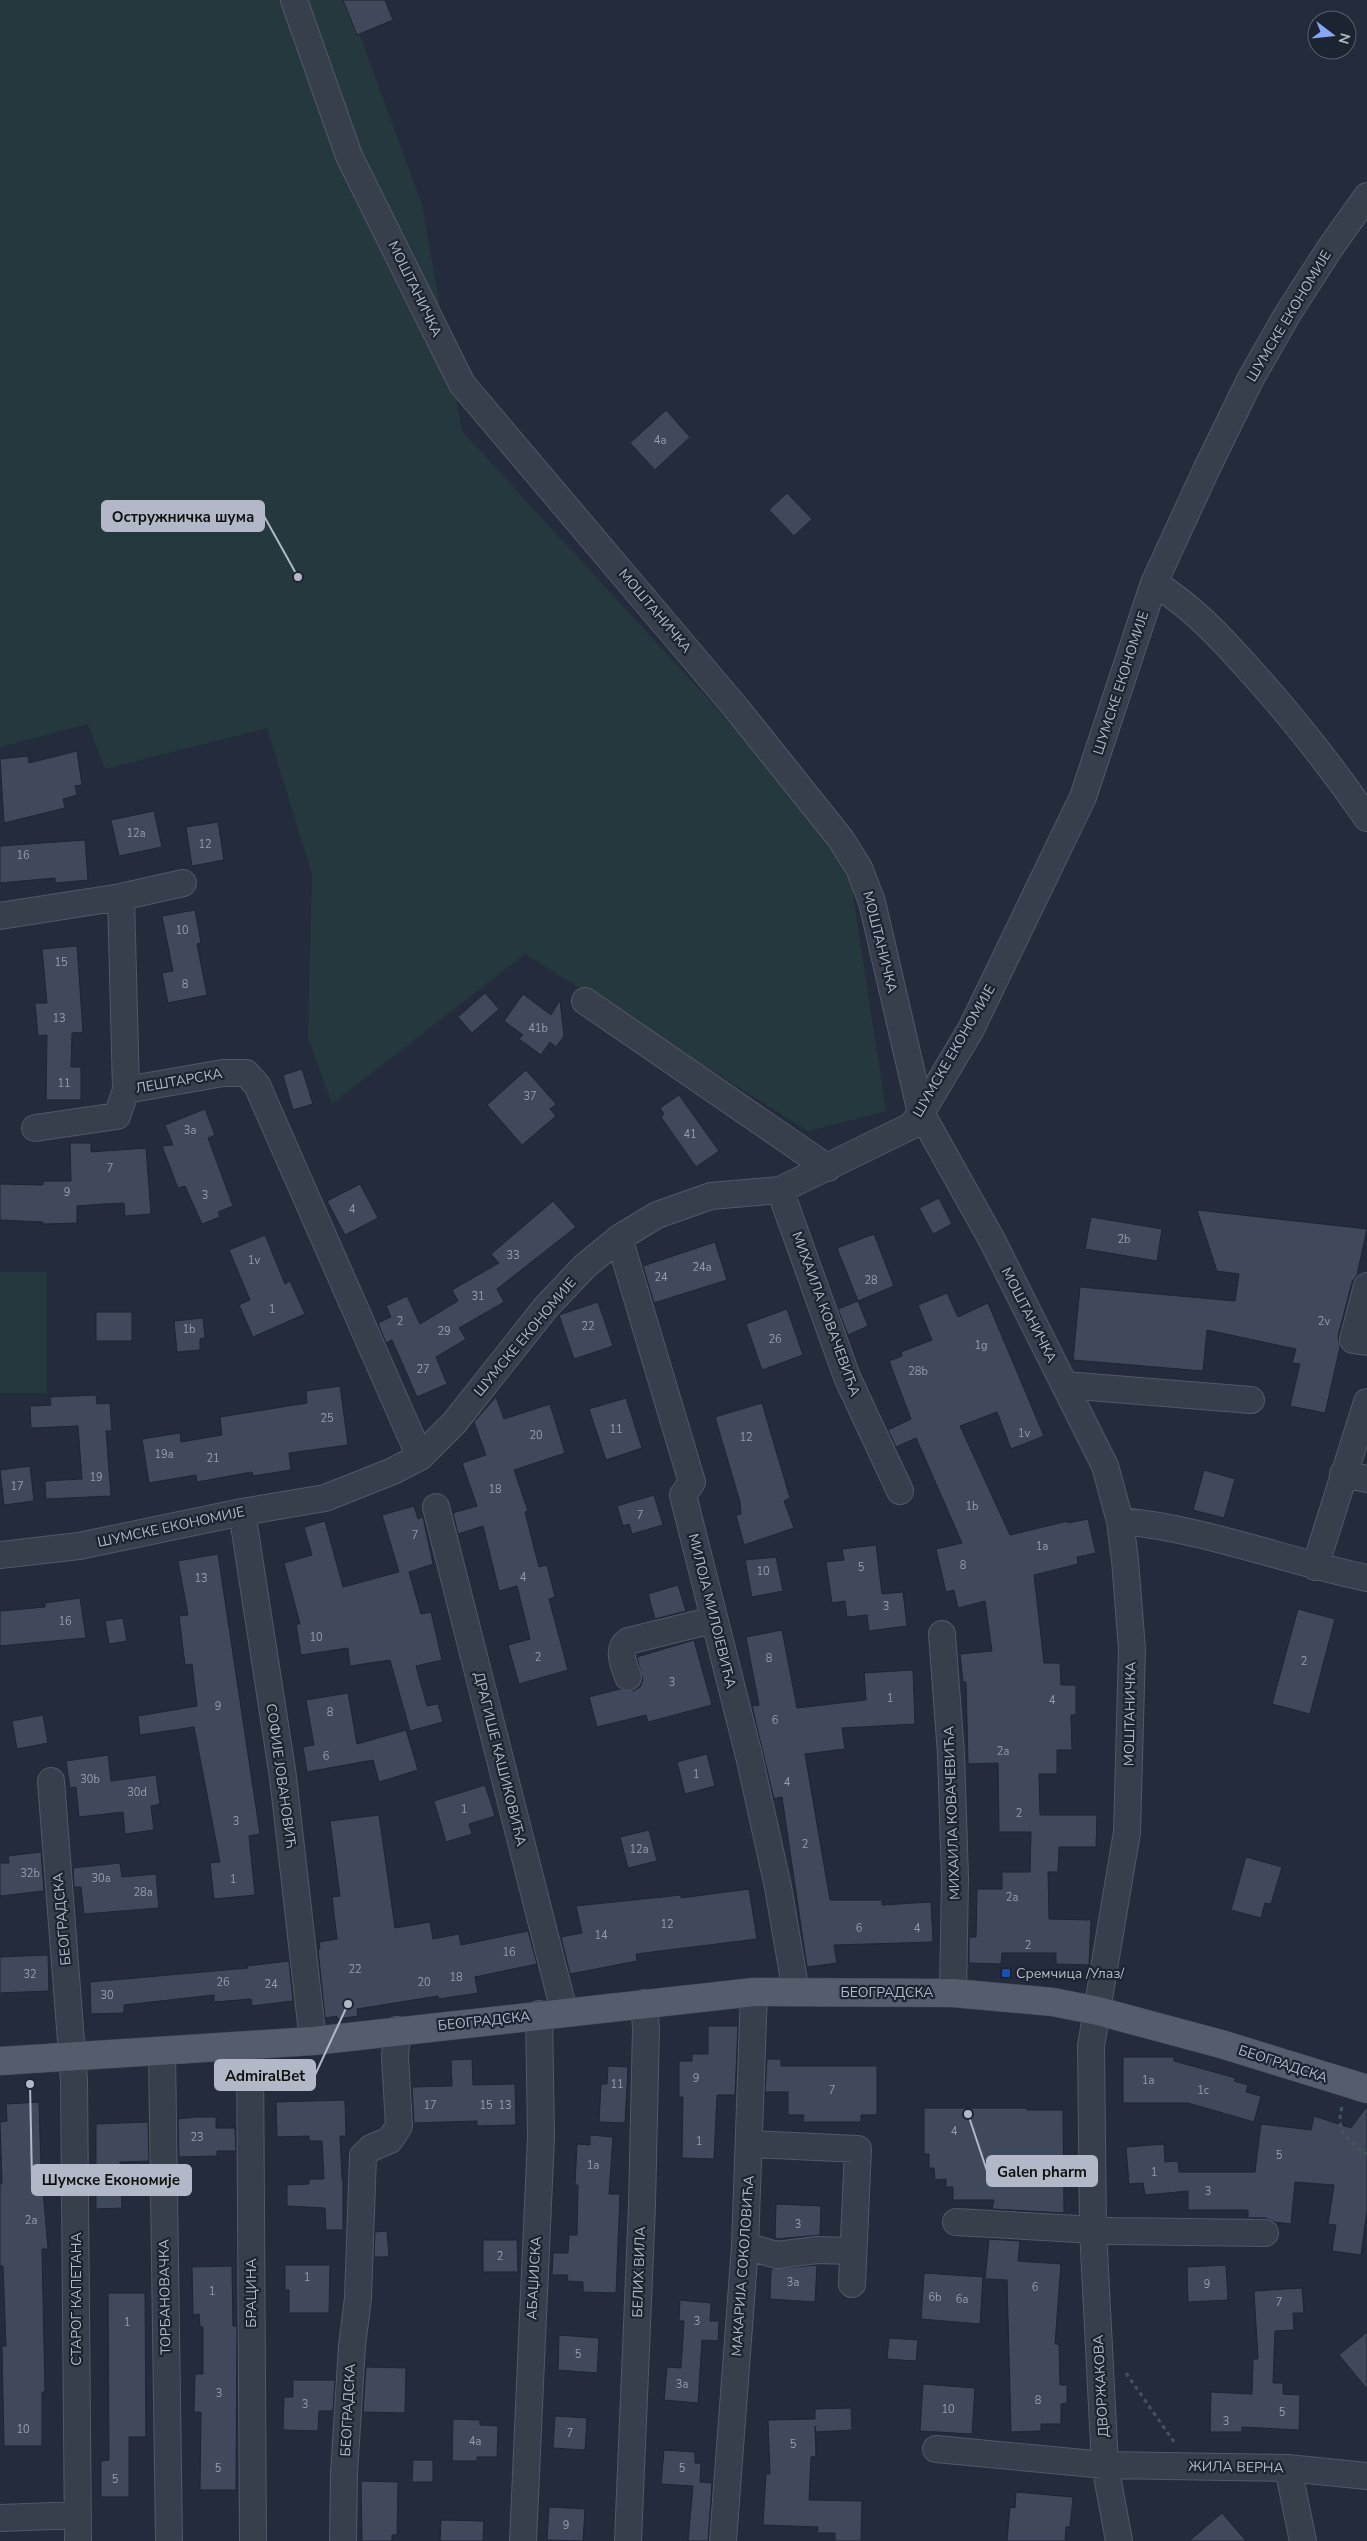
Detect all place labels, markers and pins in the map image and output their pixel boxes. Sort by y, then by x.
callout: Остружничка шума [102,501,264,531]
place label: Сремчица /Улаз/ [1016,1964,1125,1983]
marker: Сремчица /Улаз/ [1000,1967,1012,1979]
callout: AdmiralBet [215,2060,315,2090]
callout: Galen pharm [987,2156,1097,2186]
callout: Шумске Економије [32,2165,191,2195]

